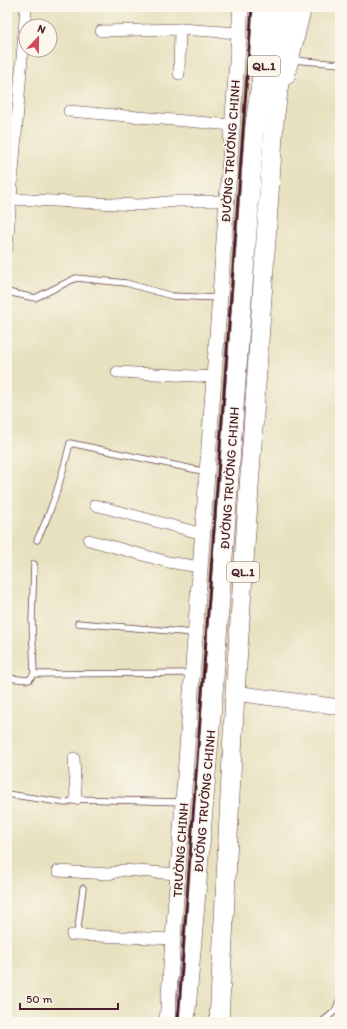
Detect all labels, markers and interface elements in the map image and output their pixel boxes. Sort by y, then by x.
north arrow [18,18,58,58]
text: N [36,22,47,37]
road number: QL.1 [248,56,280,76]
street label: ĐƯỜNG TRƯỜNG CHINH [218,79,243,223]
street label: ĐƯỜNG TRƯỜNG CHINH [217,406,242,550]
road number: QL.1 [227,562,259,582]
street label: ĐƯỜNG TRƯỜNG CHINH [191,729,218,873]
street label: TRƯỜNG CHINH [170,802,191,898]
scale bar [20,985,118,1011]
text: 50 m [26,992,52,1006]

